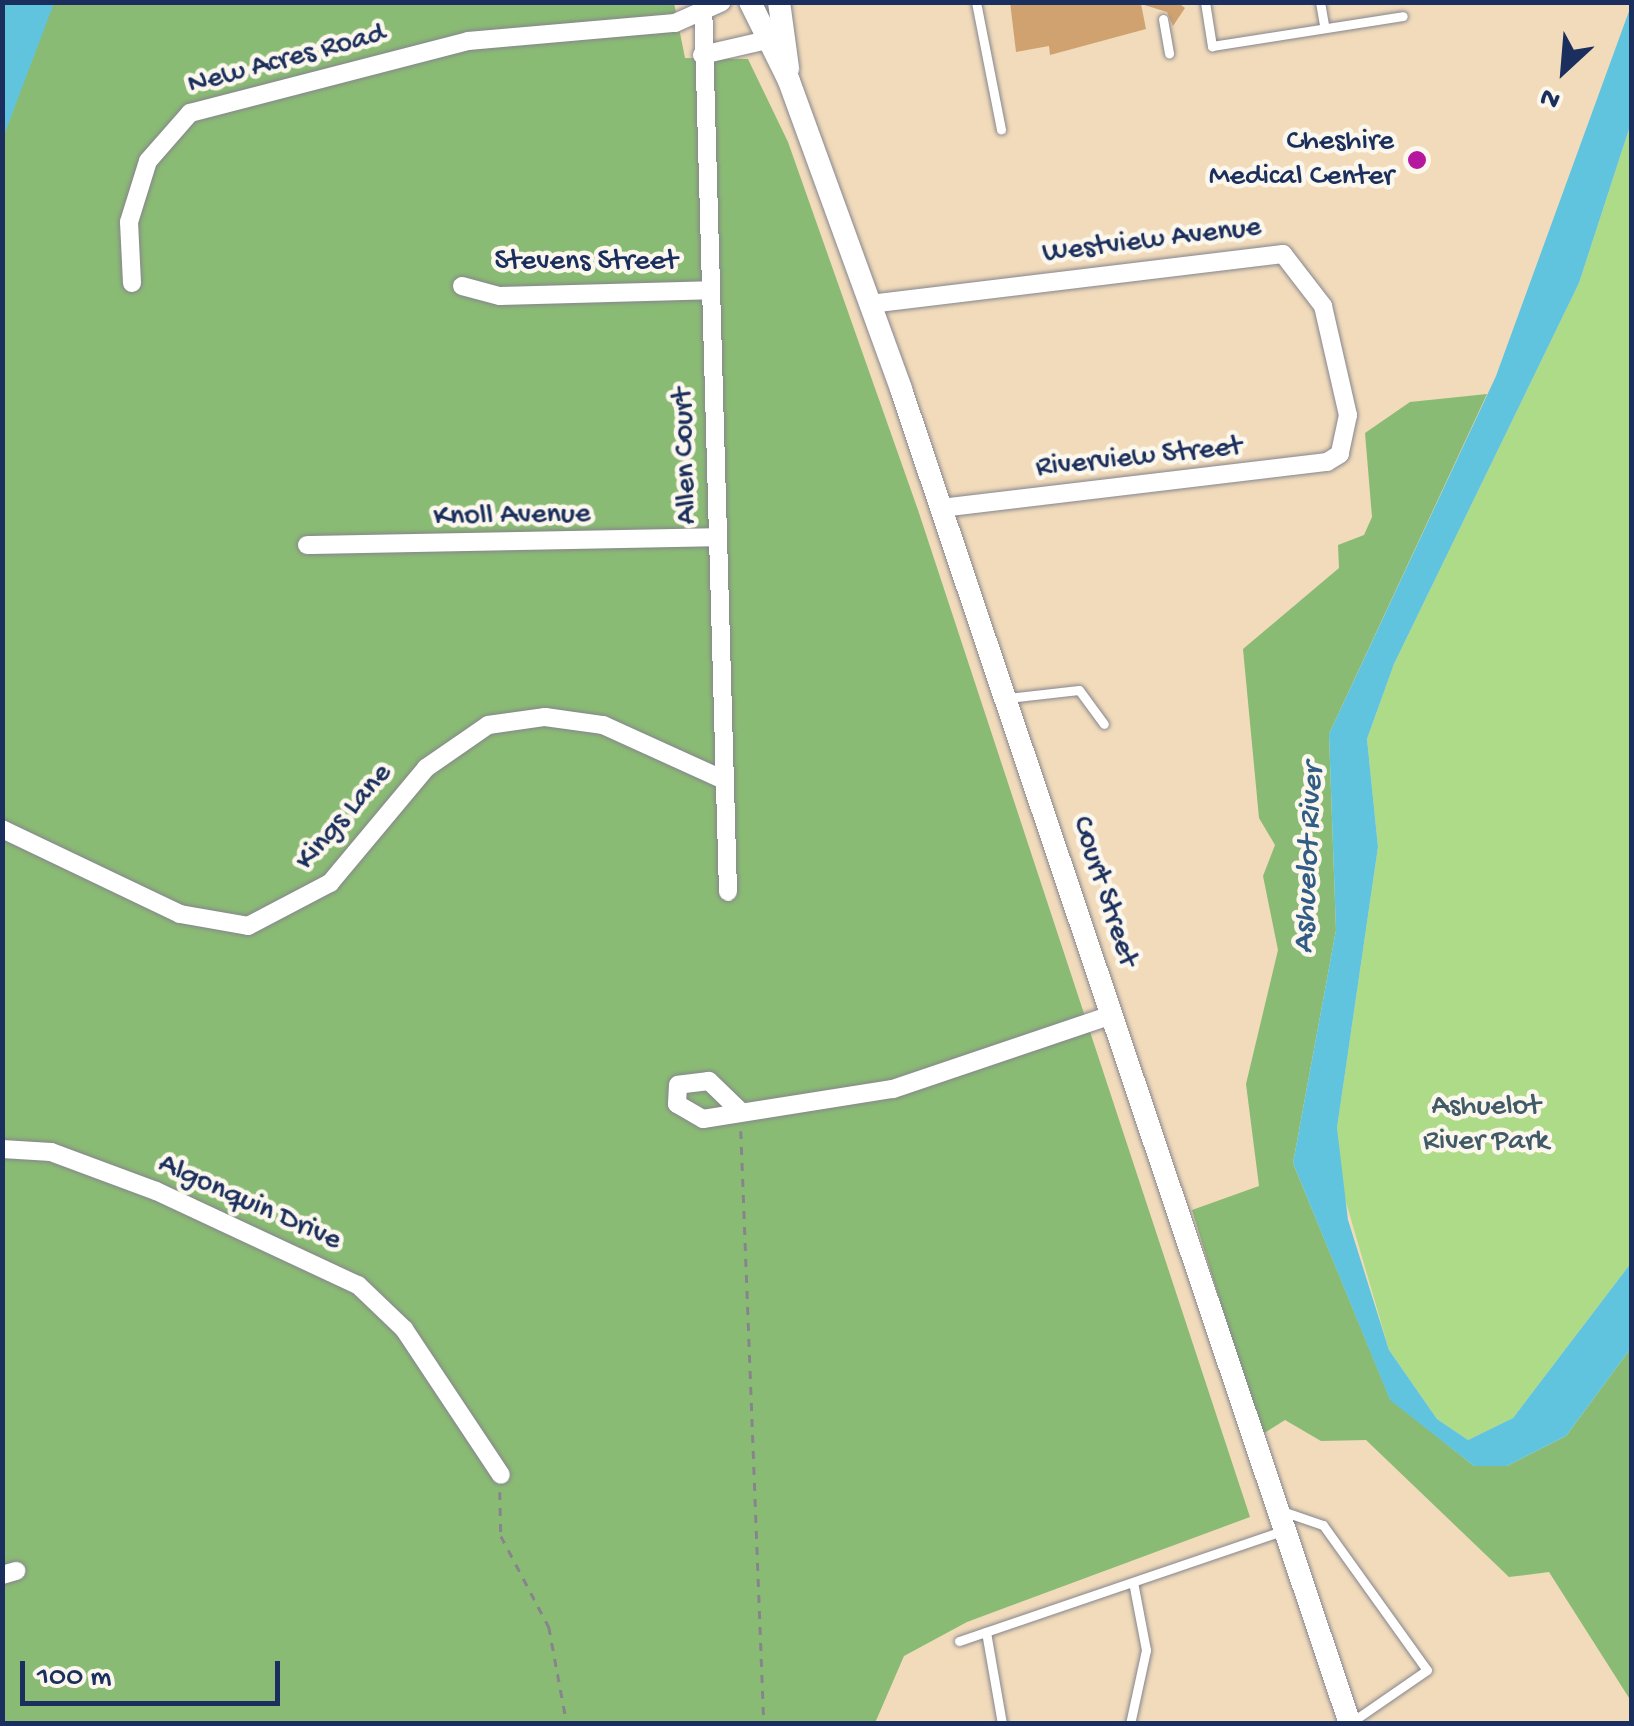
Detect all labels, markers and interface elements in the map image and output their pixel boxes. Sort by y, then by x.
street label: New Acres Road [184,17,390,105]
north arrow [1514,20,1614,120]
text: N [1535,79,1566,116]
place label: Cheshire Medical Center [1209,125,1394,196]
marker: Cheshire Medical Center [1404,147,1430,173]
street label: Westview Avenue [1041,211,1263,273]
street label: Stevens Street [495,245,677,281]
street label: Allen Court [667,387,707,525]
street label: Riverview Street [1034,430,1244,488]
street label: Knoll Avenue [433,498,591,536]
street label: Kings Lane [289,757,401,879]
water label: Ashuelot River [1286,763,1334,955]
street label: Court Street [1062,812,1144,972]
park label: Ashuelot River Park [1423,1090,1549,1160]
street label: Algonquin Drive [152,1148,346,1260]
scale bar [25,1641,285,1703]
text: 100 m [37,1661,112,1696]

